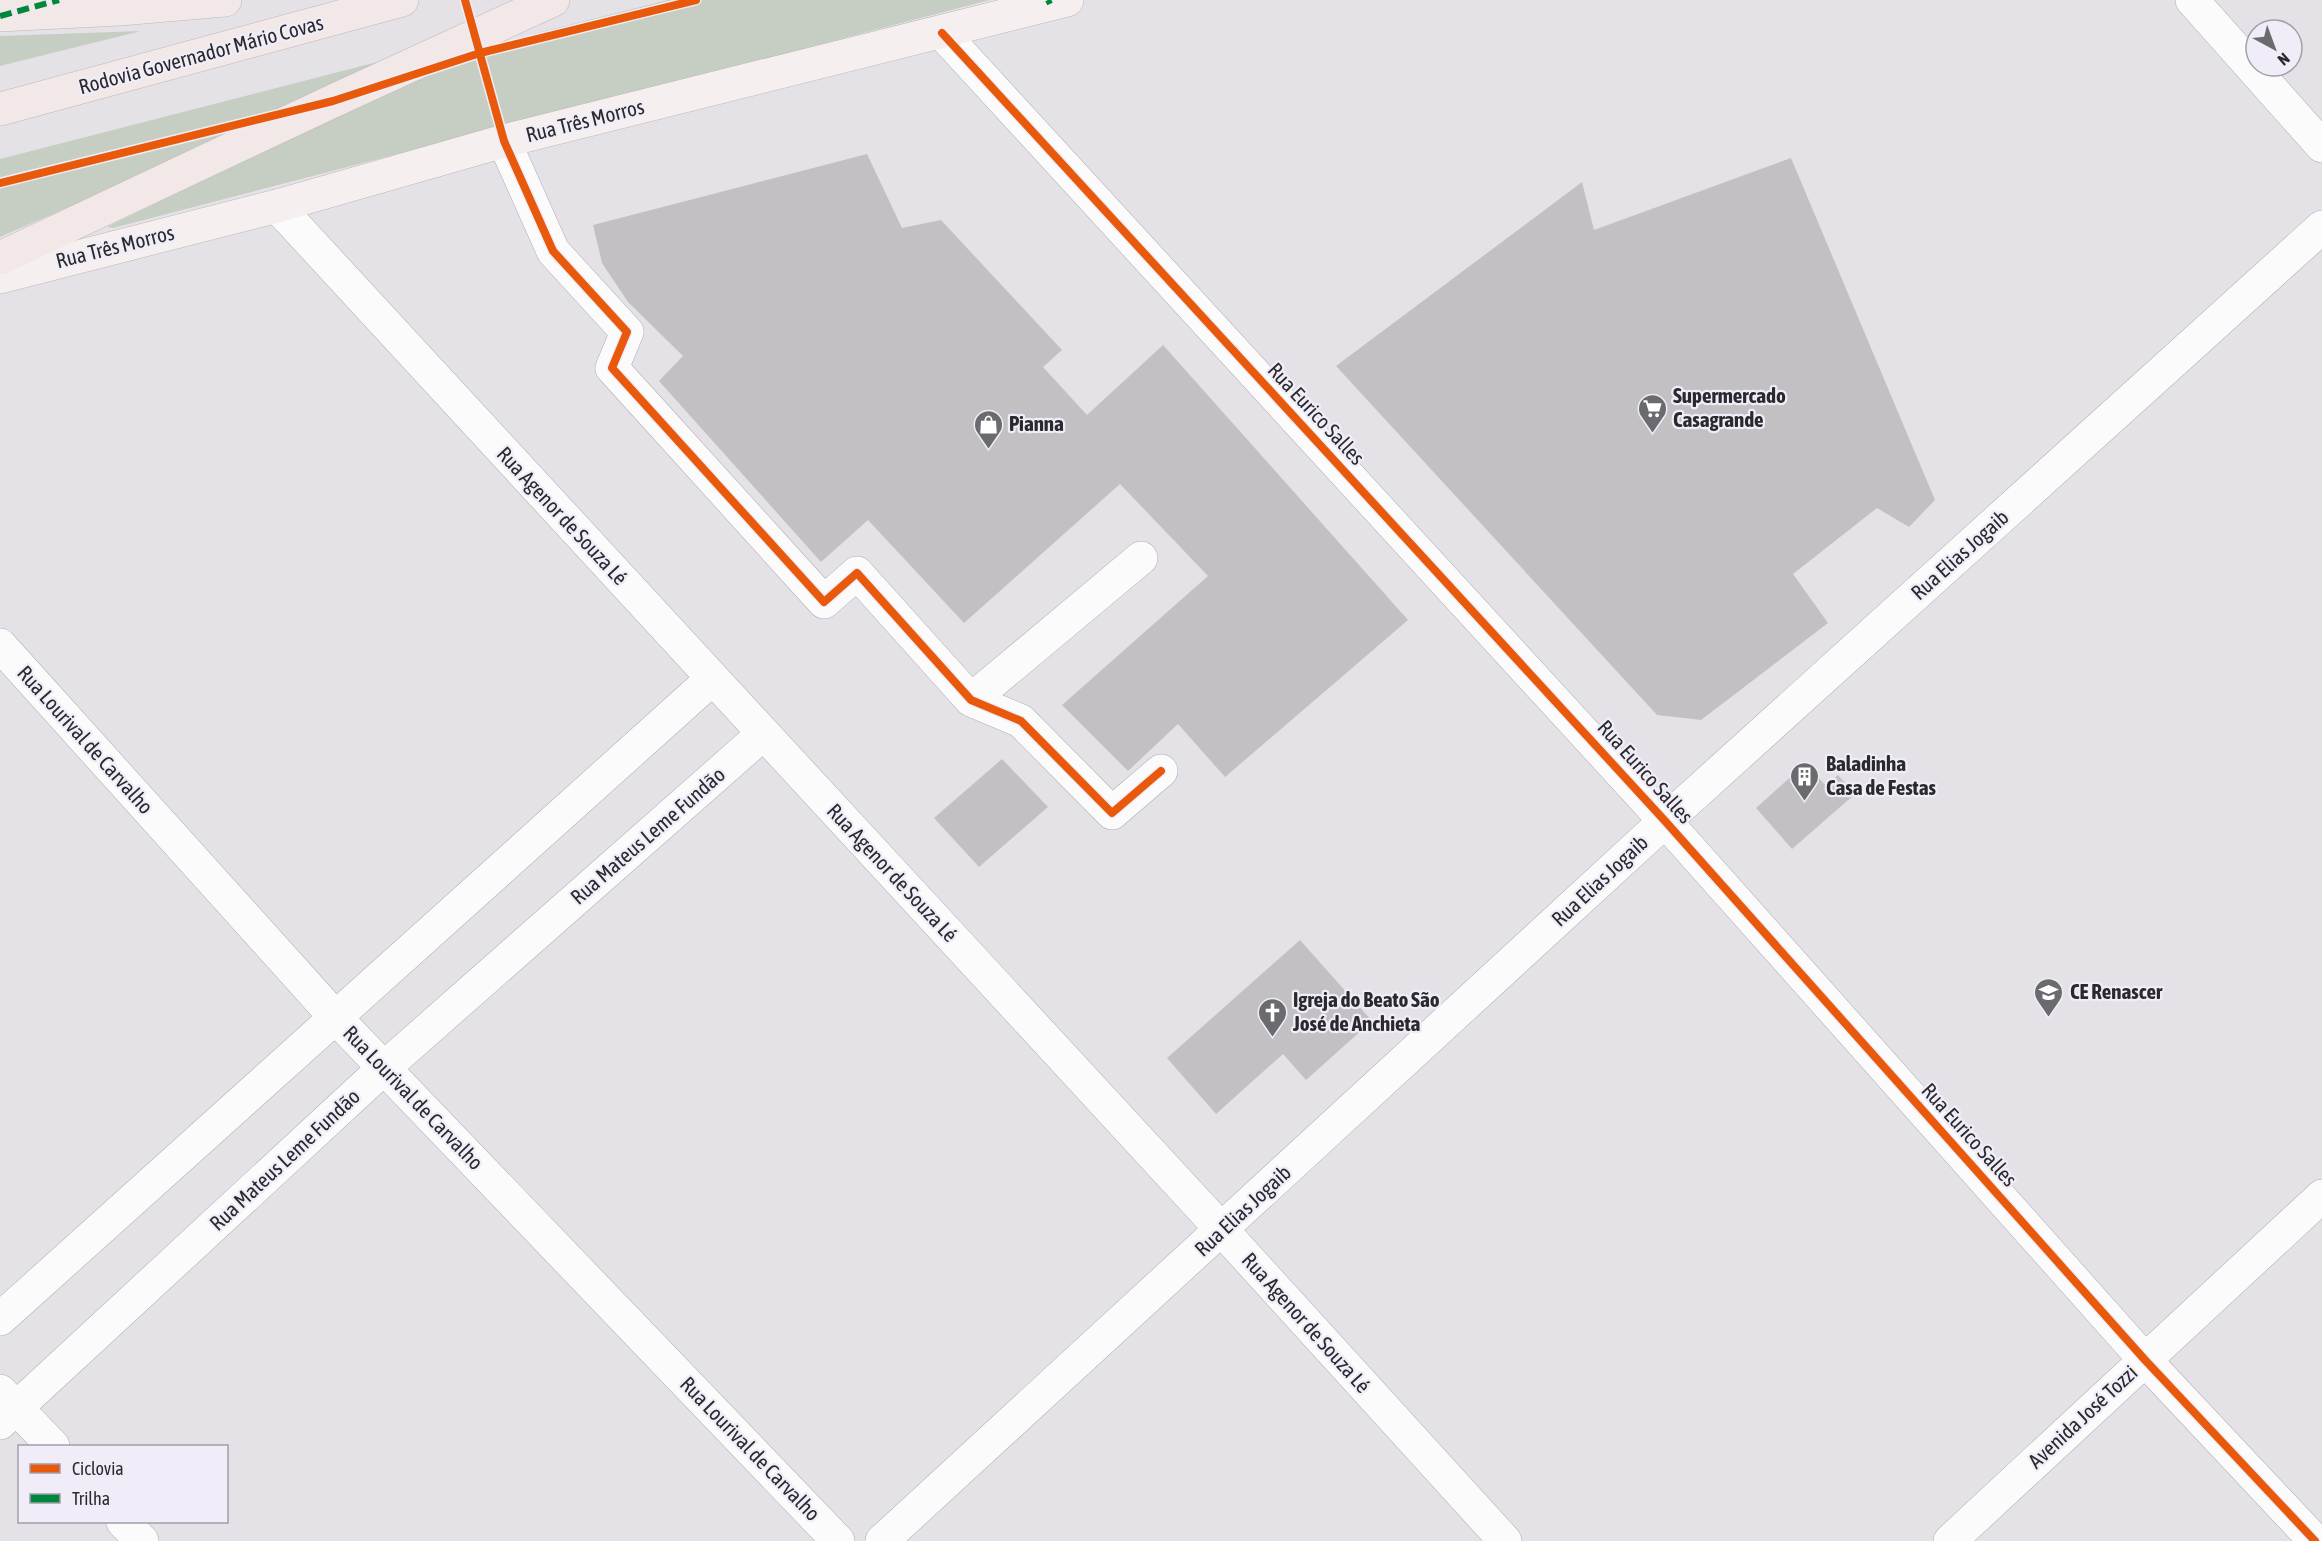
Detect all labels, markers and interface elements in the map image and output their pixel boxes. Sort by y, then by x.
street label: Rodovia Governador Mário Covas [76,10,326,98]
north arrow [2244,18,2304,78]
text: N [2274,49,2293,69]
street label: Rua Três Morros [523,94,646,146]
street label: Rua Três Morros [53,220,176,272]
street label: Rua Eurico Salles [1263,357,1370,469]
place label: Supermercado Casagrande [1673,383,1786,431]
supermarket icon: Supermercado Casagrande [1636,392,1668,434]
shop icon: Pianna [972,408,1004,450]
place label: Pianna [1009,411,1064,435]
street label: Rua Agenor de Souza Lé [493,441,633,589]
street label: Rua Elias Jogaib [1906,504,2013,604]
street label: Rua Lourival de Carvalho [13,660,158,818]
street label: Rua Eurico Salles [1593,715,1698,828]
place label: Baladinha Casa de Festas [1826,751,1936,799]
building icon: Baladinha Casa de Festas [1789,760,1821,802]
street label: Rua Mateus Leme Fundão [565,762,729,909]
street label: Rua Agenor de Souza Lé [823,798,963,946]
street label: Rua Elias Jogaib [1546,830,1652,931]
school or university icon: CE Renascer [2033,976,2065,1018]
place label: CE Renascer [2070,979,2163,1003]
place label: Igreja do Beato São José de Anchieta [1292,987,1440,1035]
church icon: Igreja do Beato São José de Anchieta [1256,996,1288,1038]
street label: Rua Lourival de Carvalho [339,1020,489,1174]
street label: Rua Eurico Salles [1917,1078,2022,1191]
street label: Rua Mateus Leme Fundão [204,1084,364,1235]
street label: Rua Elias Jogaib [1189,1160,1295,1261]
street label: Rua Agenor de Souza Lé [1238,1247,1376,1397]
street label: Avenida José Tozzi [2023,1360,2142,1473]
street label: Rua Lourival de Carvalho [676,1371,826,1525]
legend [18,1445,228,1523]
text: Ciclovia [72,1458,124,1479]
text: Trilha [72,1488,110,1509]

